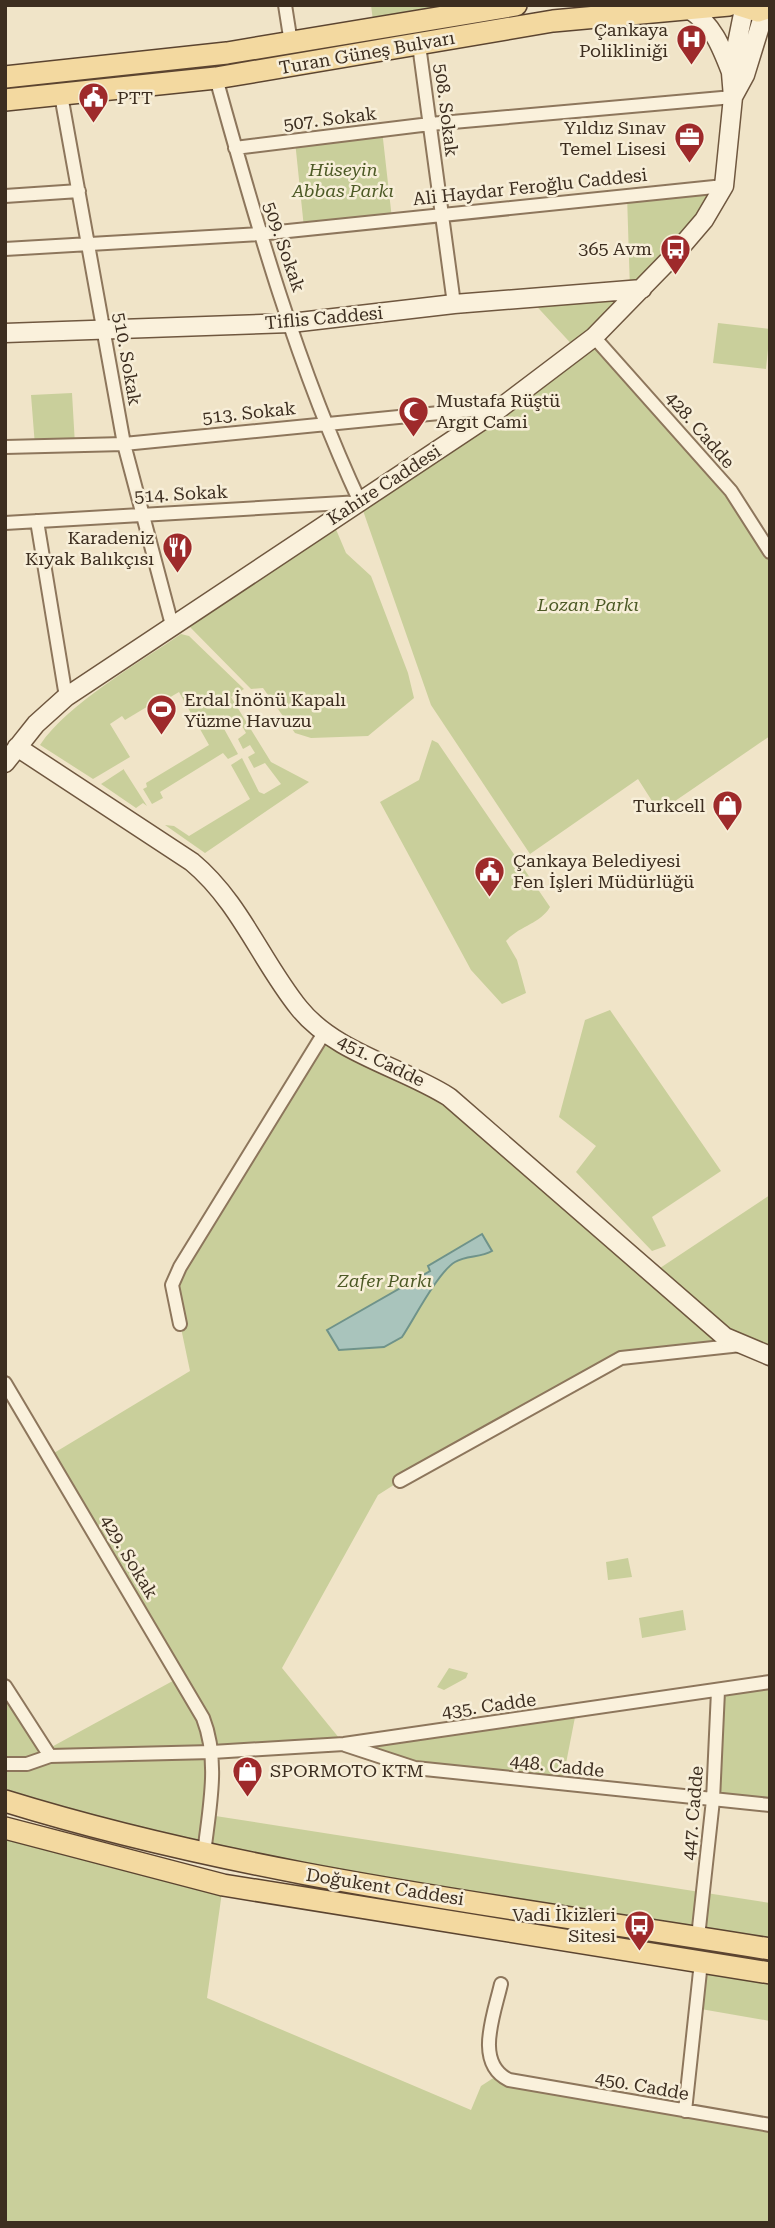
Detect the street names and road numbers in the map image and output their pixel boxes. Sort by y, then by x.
street label: Turan Güneş Bulvarı [277,27,457,78]
street label: 508. Sokak [430,62,463,158]
street label: 507. Sokak [282,102,378,135]
street label: Ali Haydar Feroğlu Caddesi [412,164,649,209]
street label: 509. Sokak [259,199,310,295]
street label: Tiflis Caddesi [264,302,384,333]
street label: 510. Sokak [109,311,146,407]
street label: 428. Cadde [661,387,739,472]
street label: 513. Sokak [201,397,297,428]
street label: Kahire Caddesi [323,440,445,529]
street label: 514. Sokak [134,481,228,506]
street label: 451. Cadde [334,1030,429,1091]
street label: 429. Sokak [96,1511,163,1602]
street label: 435. Cadde [440,1688,537,1723]
street label: 448. Cadde [509,1750,605,1781]
street label: 447. Cadde [678,1765,707,1861]
street label: Doğukent Caddesi [305,1864,466,1909]
street label: 450. Cadde [594,2067,691,2104]

